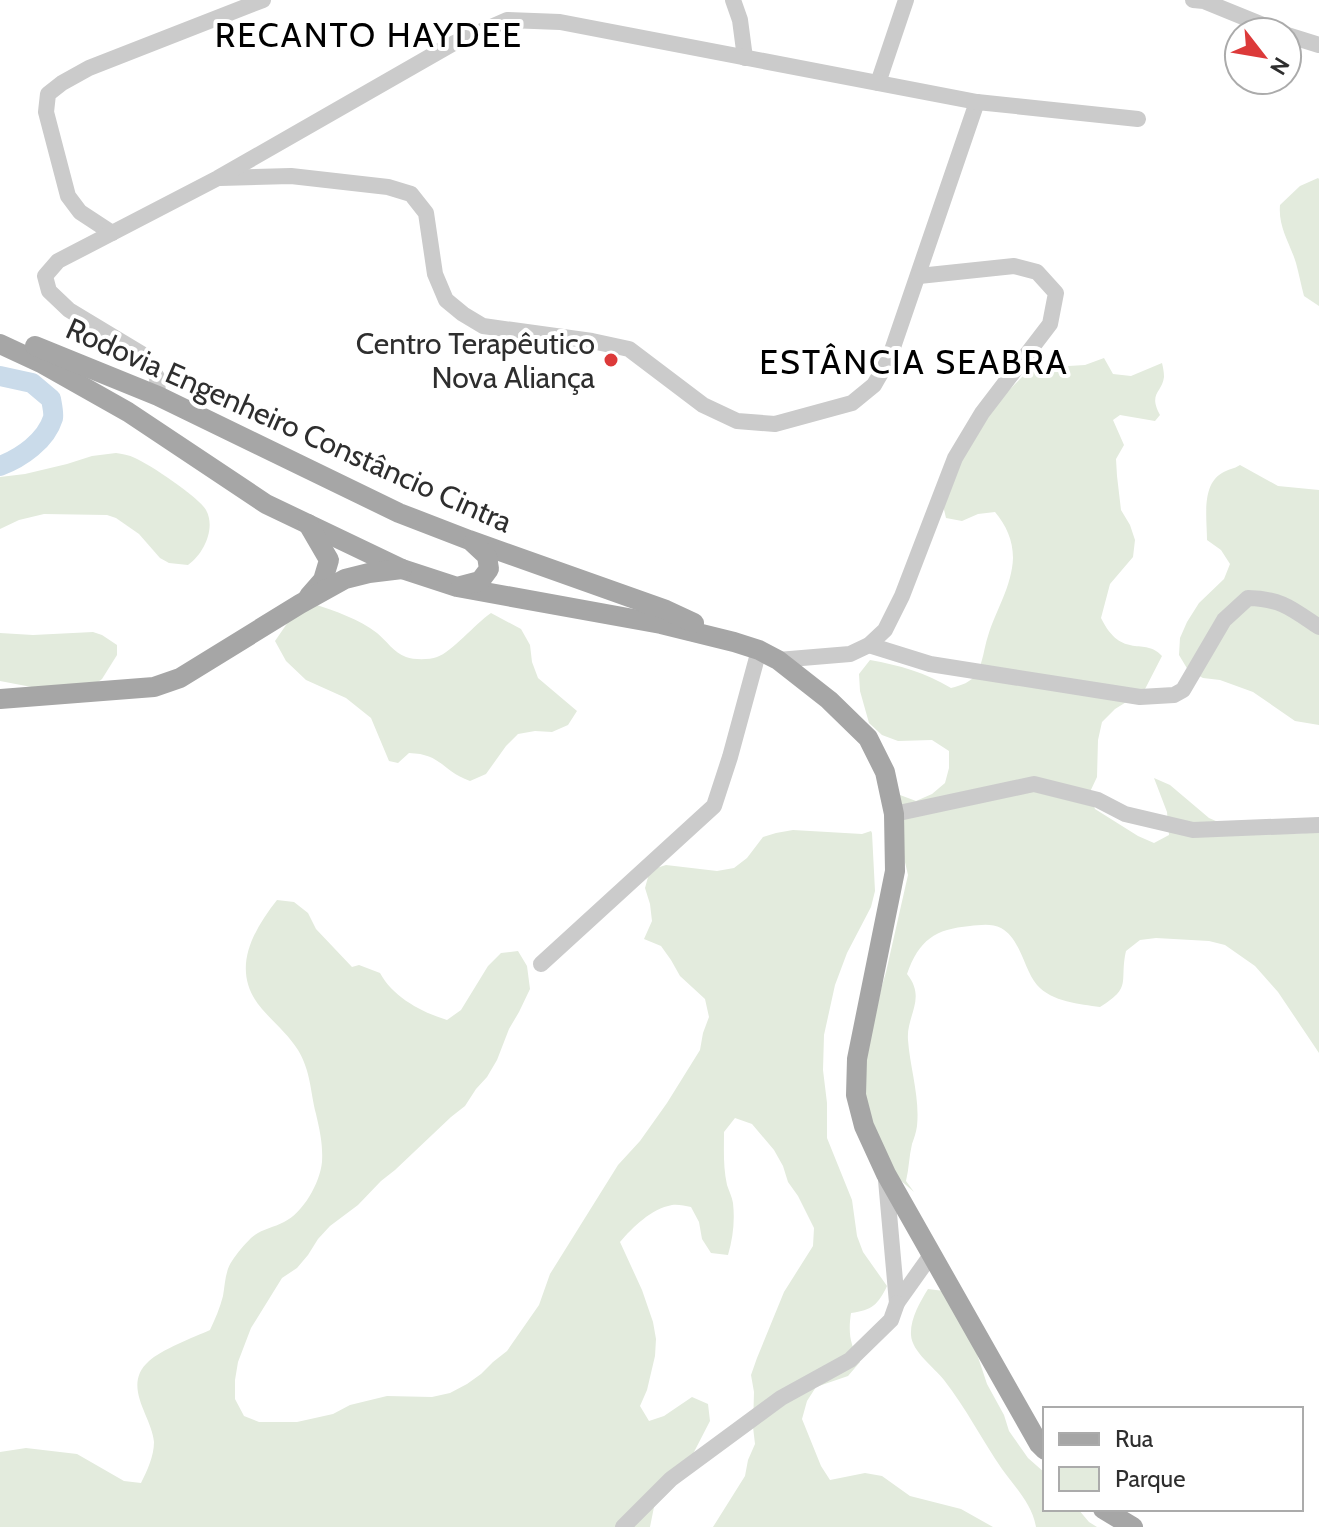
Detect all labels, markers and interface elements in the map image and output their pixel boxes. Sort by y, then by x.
district label: RECANTO HAYDEE [215,14,523,56]
north arrow [1223,16,1303,96]
text: N [1264,52,1295,80]
street label: Rodovia Engenheiro Constâncio Cintra [60,310,518,541]
place label: Centro Terapêutico Nova Aliança [356,325,596,396]
district label: ESTÂNCIA SEABRA [759,341,1069,383]
marker: Centro Terapêutico Nova Aliança [602,351,620,369]
legend [1043,1407,1303,1511]
text: Rua [1115,1424,1154,1453]
text: Parque [1115,1464,1185,1493]

